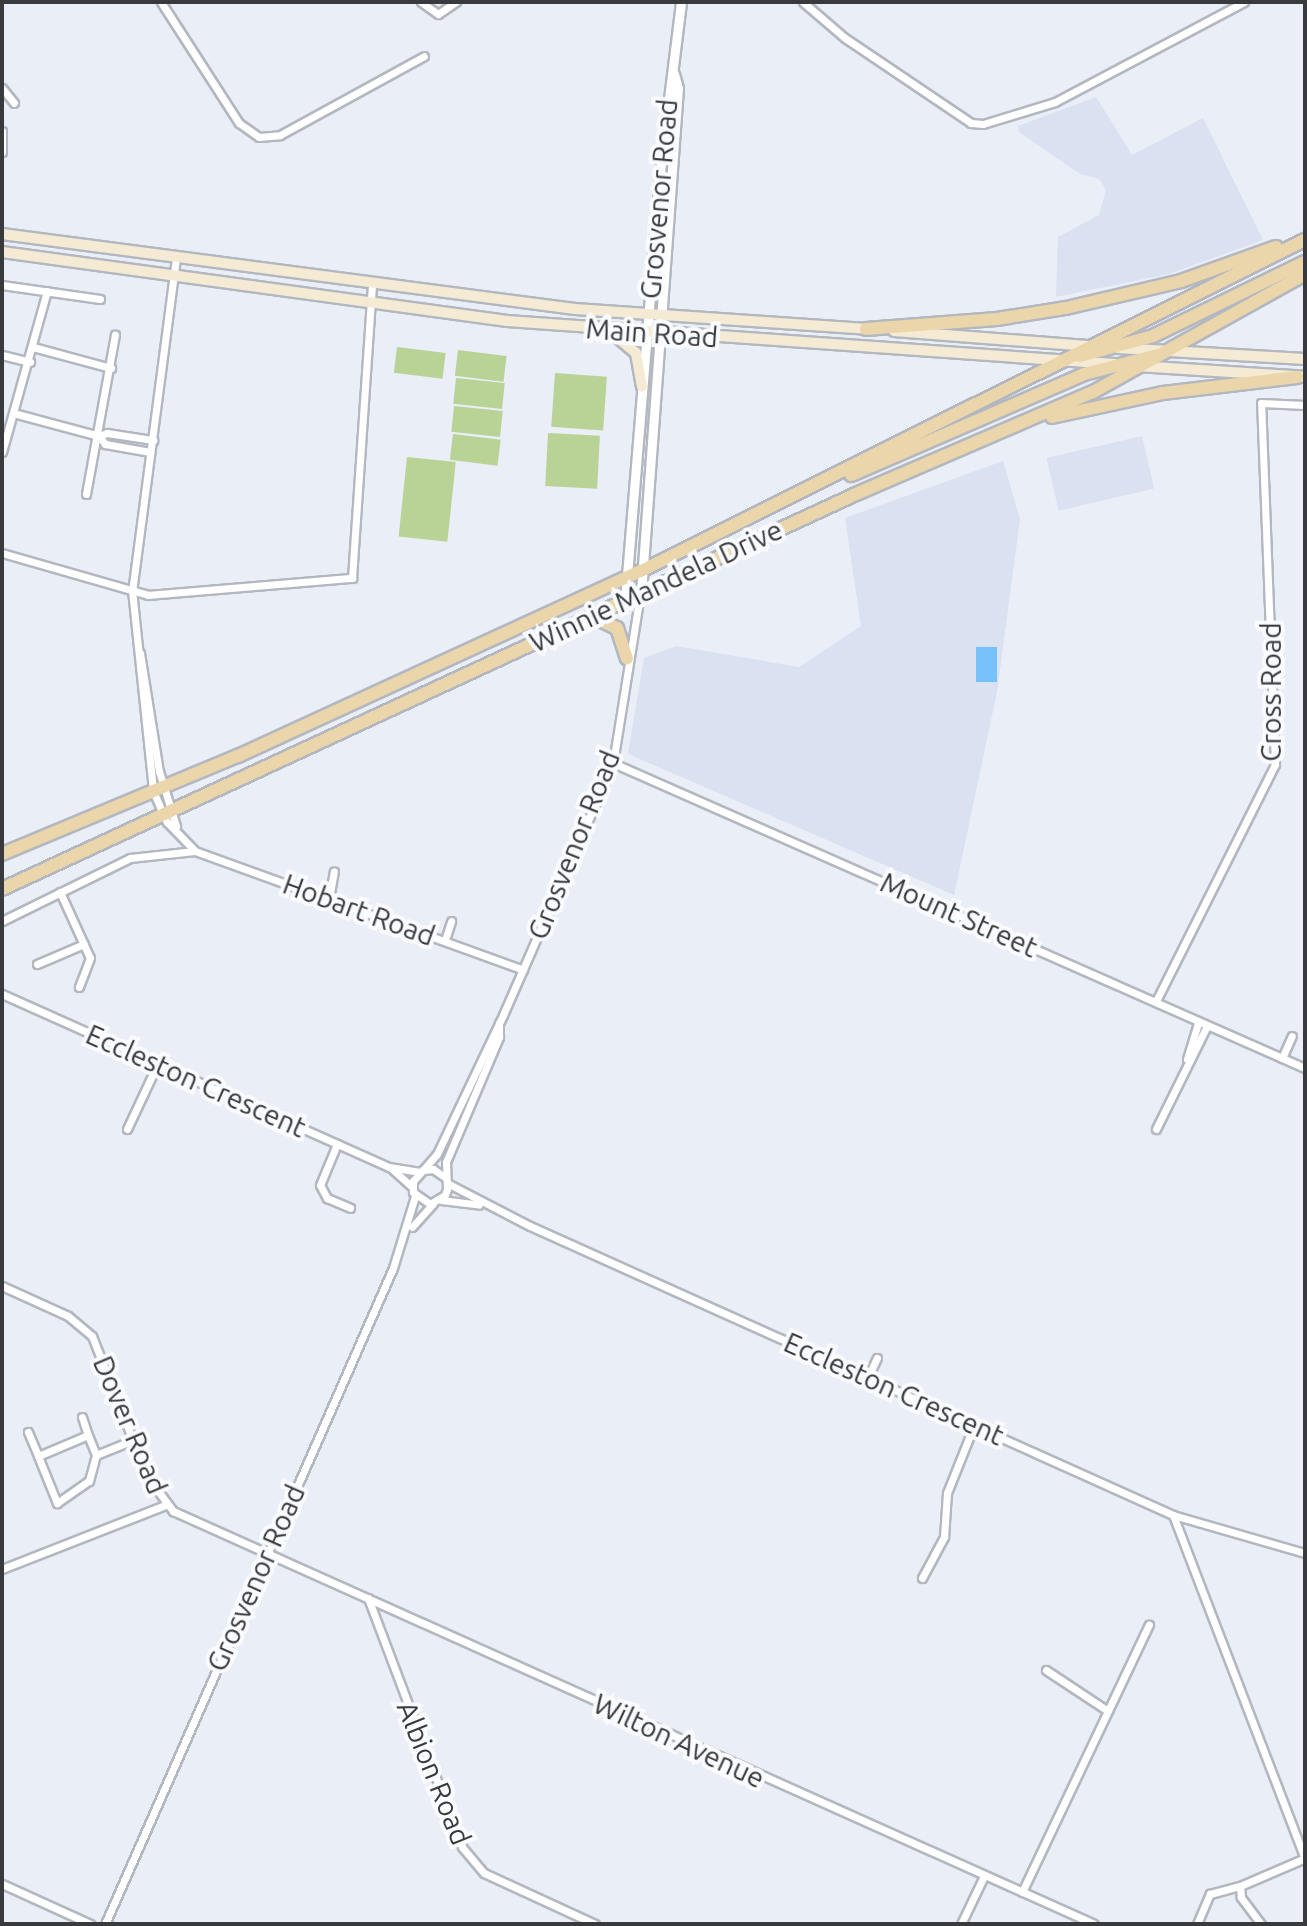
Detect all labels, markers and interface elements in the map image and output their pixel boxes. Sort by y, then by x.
street label: Grosvenor Road [634,98,684,300]
street label: Main Road [585,312,719,354]
street label: Winnie Mandela Drive [524,513,788,659]
street label: Cross Road [1254,622,1288,762]
street label: Grosvenor Road [521,746,627,944]
street label: Mount Street [875,865,1043,965]
street label: Hobart Road [278,867,440,953]
street label: Eccleston Crescent [81,1017,311,1145]
street label: Eccleston Crescent [779,1325,1009,1453]
street label: Dover Road [86,1351,174,1499]
street label: Grosvenor Road [200,1480,312,1676]
street label: Wilton Avenue [588,1687,770,1795]
street label: Albion Road [390,1696,478,1850]

